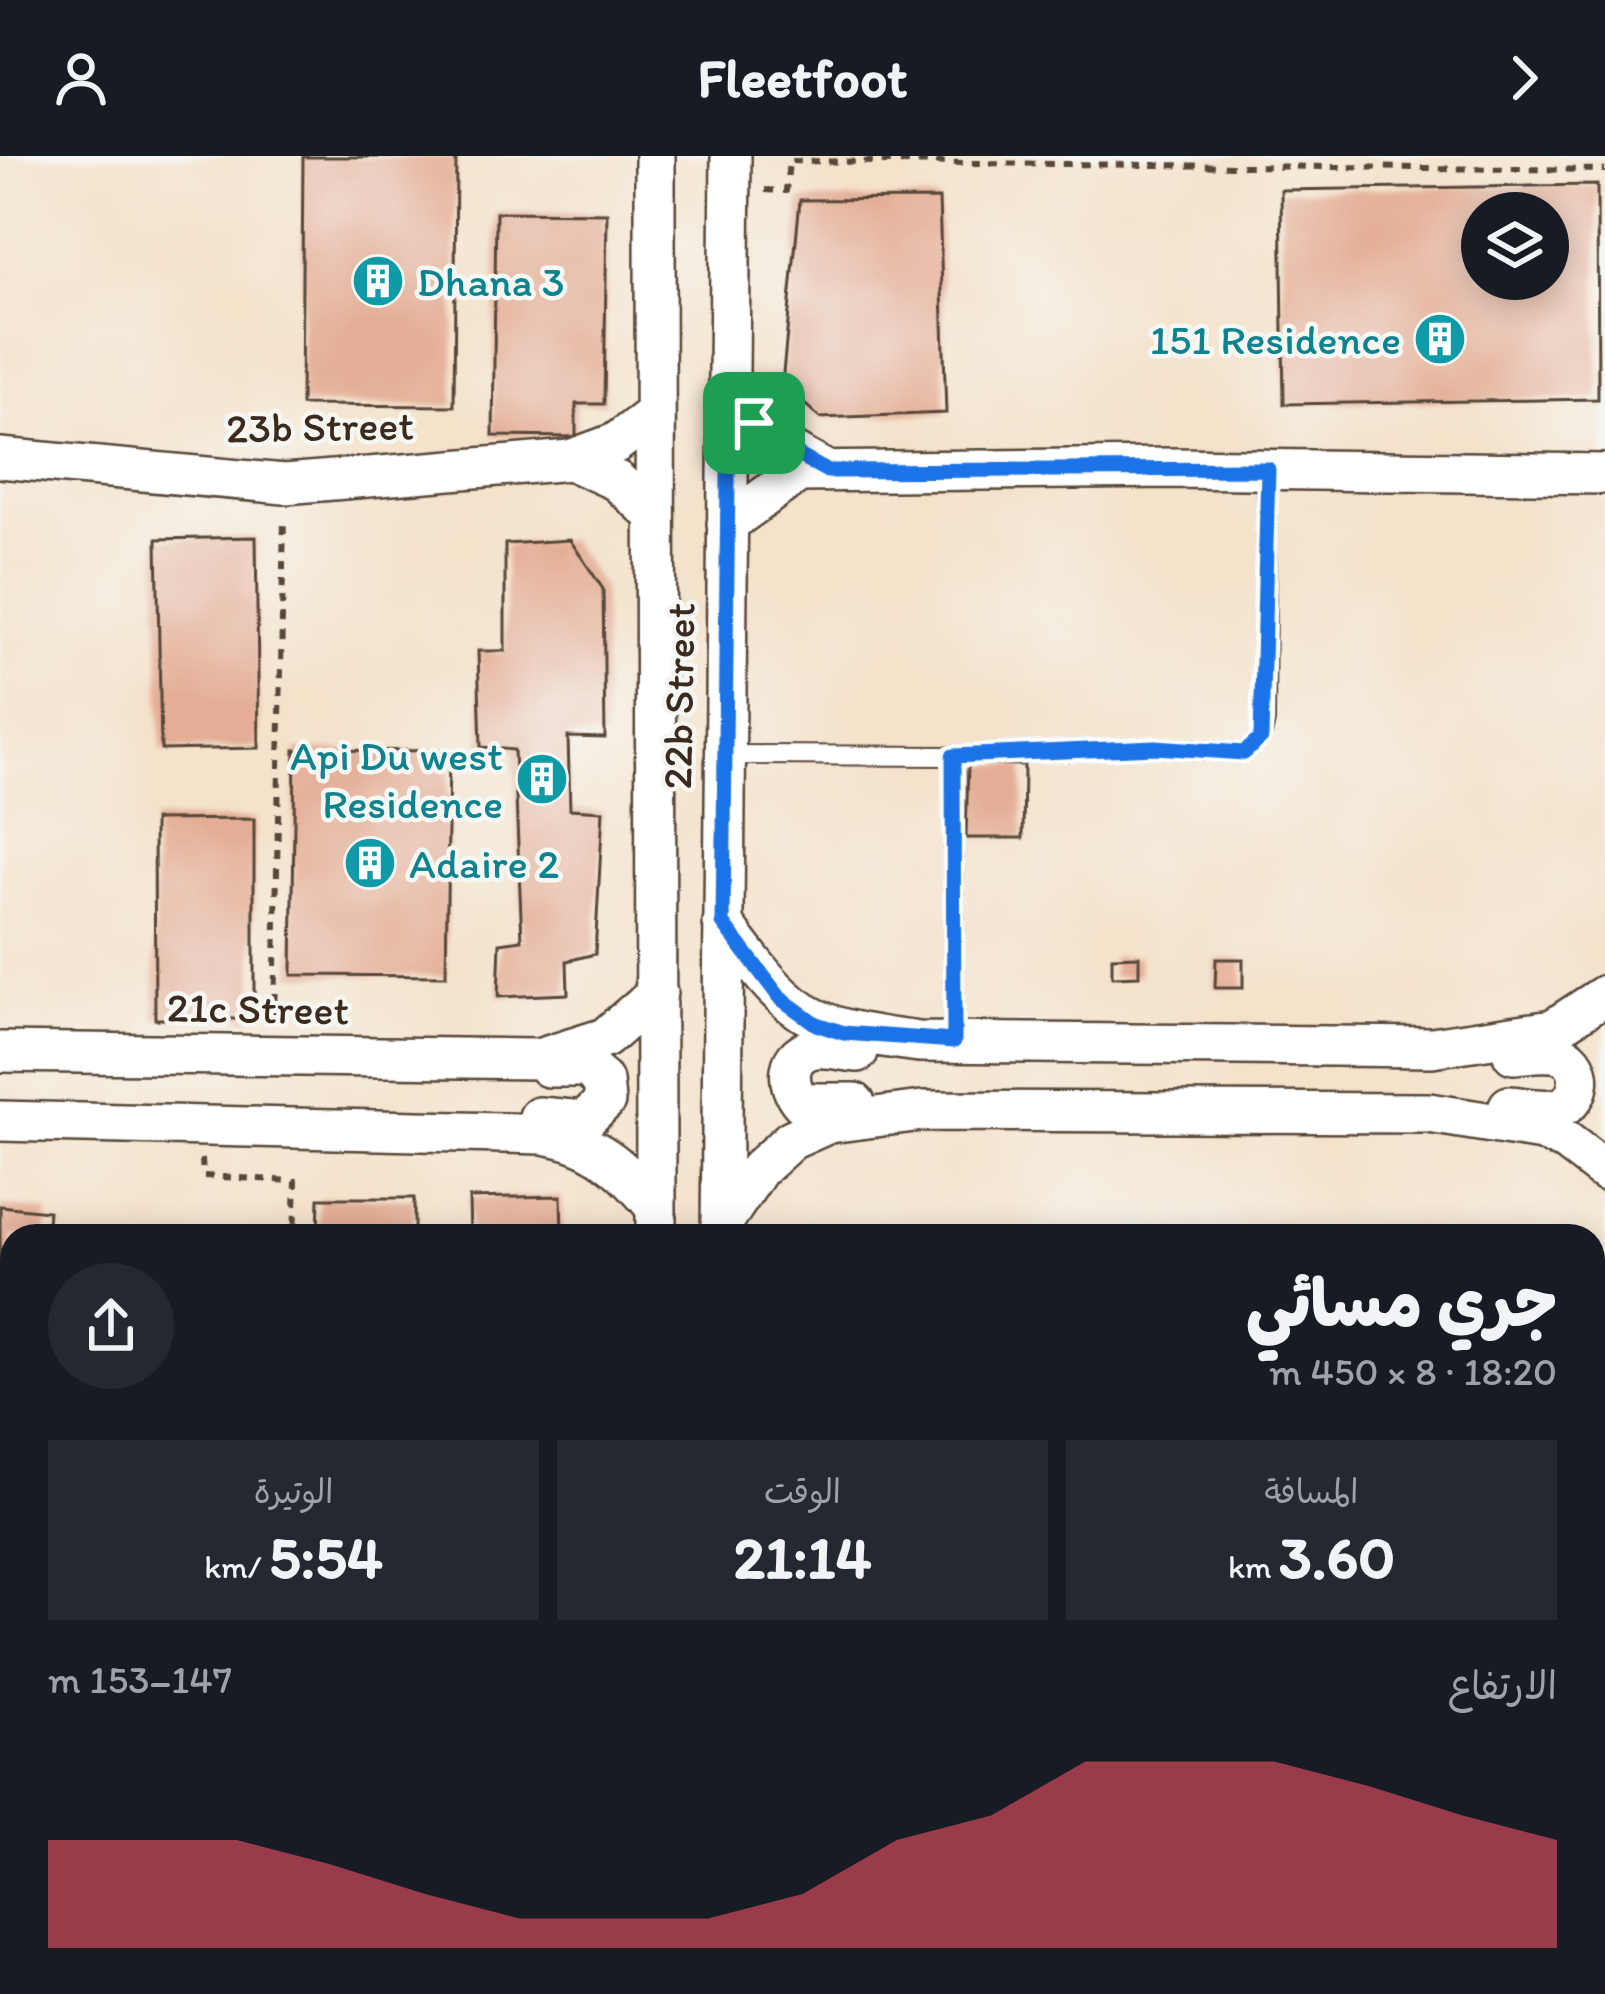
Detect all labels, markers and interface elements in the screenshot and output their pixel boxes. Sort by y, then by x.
icon: person [48,45,114,111]
icon: forward [1491,45,1557,111]
text: Fleetfoot [697,46,908,111]
map controls [1461,192,1569,300]
button: layers [1461,192,1569,300]
building icon: Dhana 3 [350,253,406,309]
place label: Dhana 3 [417,256,565,307]
building icon: 151 Residence [1412,311,1468,367]
place label: 151 Residence [1150,314,1401,365]
pin [703,372,805,474]
icon: arrive [721,390,787,456]
street label: 23b Street [226,399,414,454]
street label: 22b Street [651,602,706,790]
place label: Api Du west Residence [290,730,503,829]
building icon: Api Du west Residence [514,751,570,807]
building icon: Adaire 2 [342,835,398,891]
place label: Adaire 2 [409,838,559,889]
street label: 21c Street [166,981,350,1036]
button: share [48,1263,174,1389]
text: جري مسائي [1246,1263,1557,1343]
text: 18:20 · 8 × 450 m [1269,1348,1557,1395]
text: الوتيرة [254,1472,333,1511]
text: الوقت [764,1472,841,1511]
text: المسافة [1265,1472,1358,1511]
text: 5:54 [269,1521,383,1593]
text: 21:14 [734,1521,872,1593]
text: 3.60 [1279,1521,1395,1593]
text: /km [204,1547,269,1586]
text: km [1228,1547,1279,1586]
text: 147–153 m [48,1656,232,1703]
text: الارتفاع [1448,1662,1557,1709]

